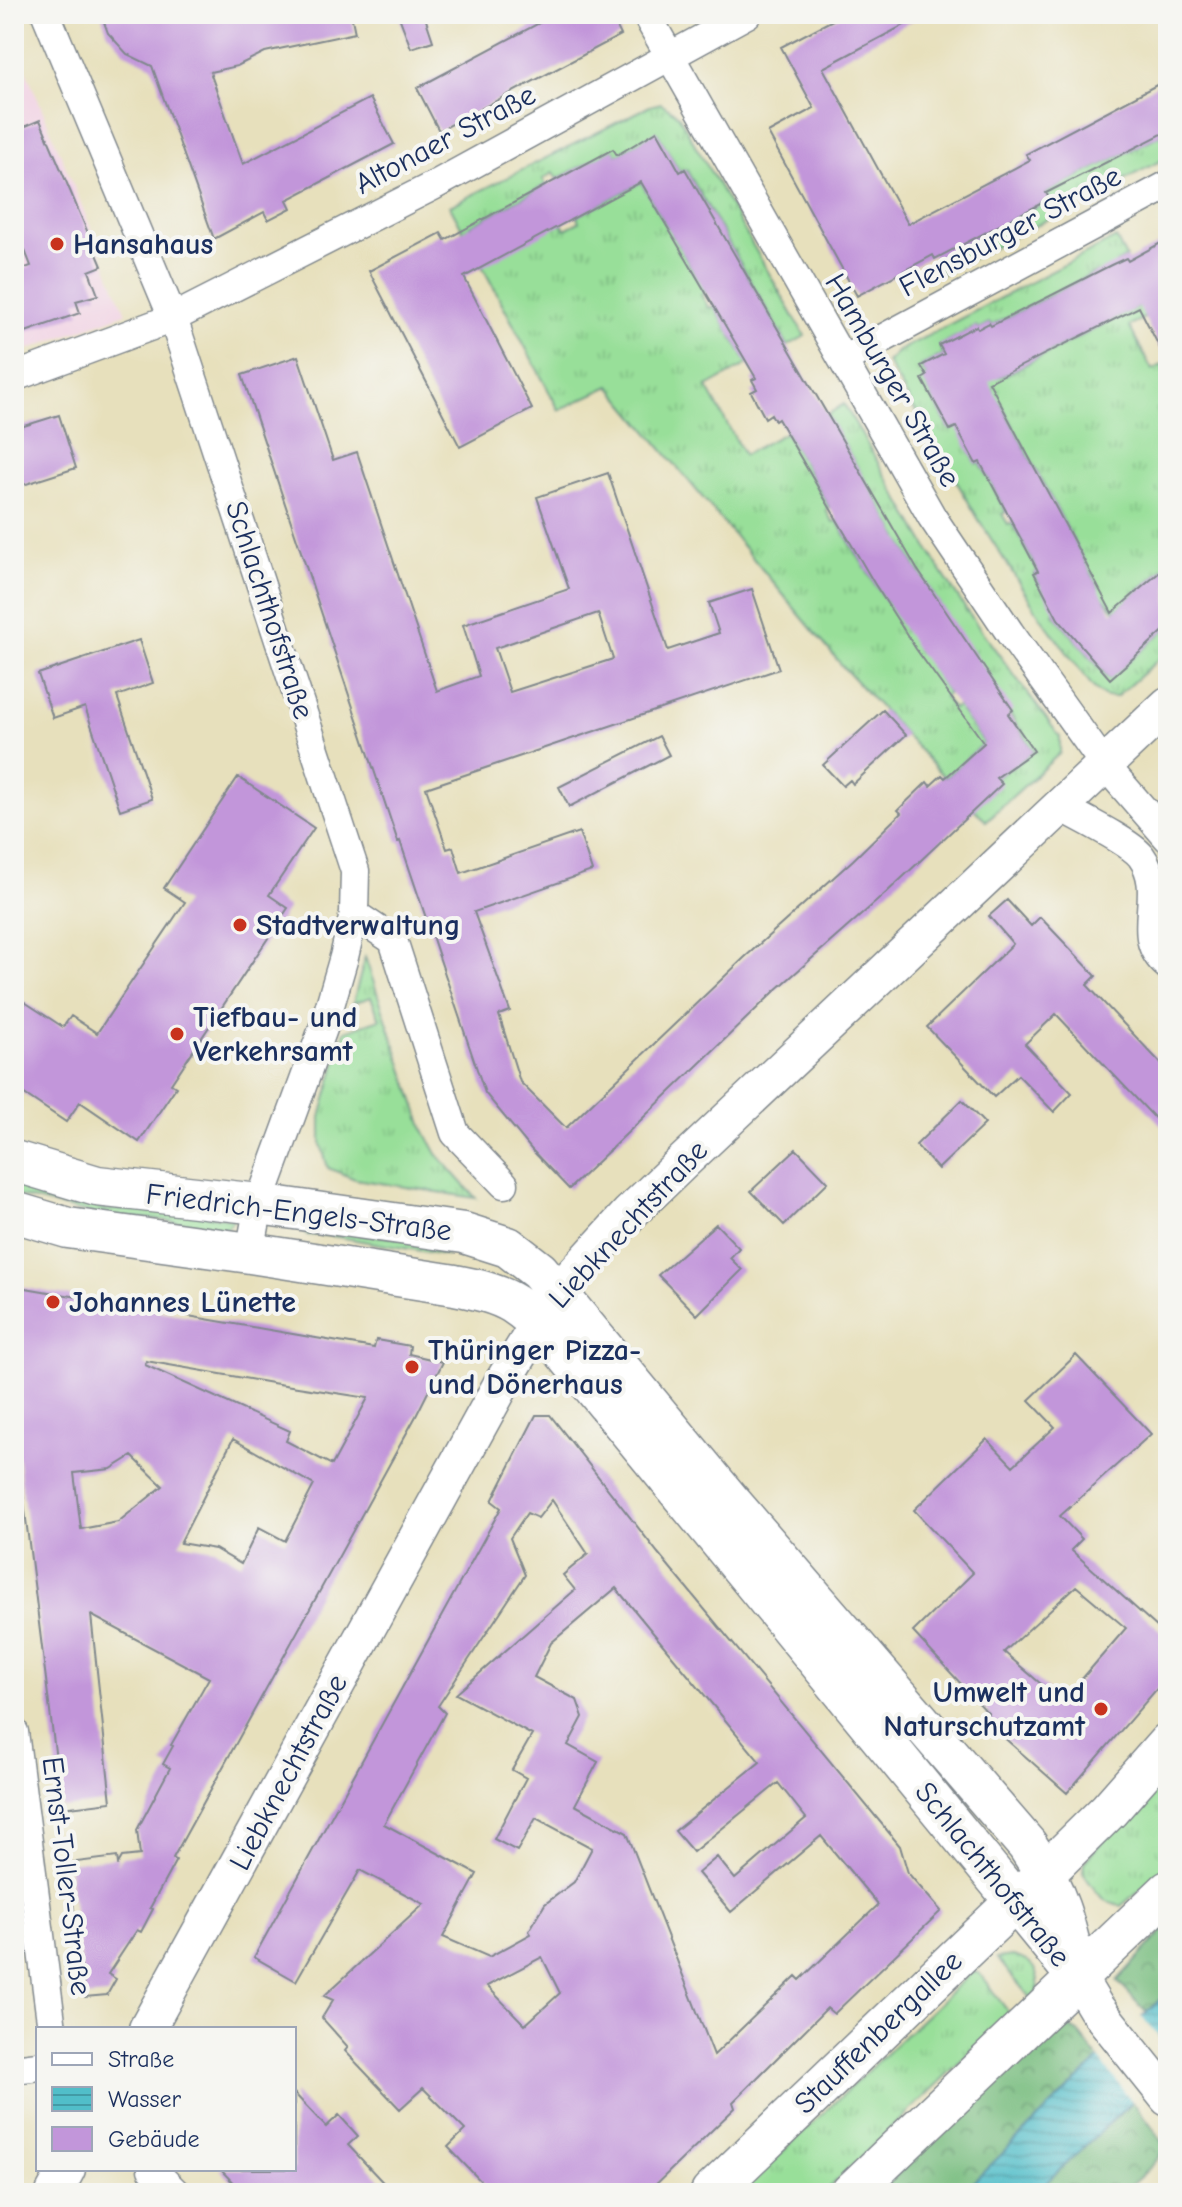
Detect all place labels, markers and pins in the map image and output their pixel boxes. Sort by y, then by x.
place label: Hansahaus [73,227,213,262]
marker: Hansahaus [48,235,66,253]
place label: Stadtverwaltung [256,908,460,943]
marker: Stadtverwaltung [231,916,249,934]
place label: Tiefbau- und Verkehrsamt [193,1000,357,1069]
marker: Tiefbau- und Verkehrsamt [168,1025,186,1043]
place label: Johannes Lünette [69,1285,296,1320]
marker: Johannes Lünette [44,1293,62,1311]
place label: Thüringer Pizza- und Dönerhaus [428,1333,641,1402]
marker: Thüringer Pizza- und Dönerhaus [403,1358,421,1376]
place label: Umwelt und Naturschutzamt [883,1675,1086,1744]
marker: Umwelt und Naturschutzamt [1092,1700,1110,1718]

